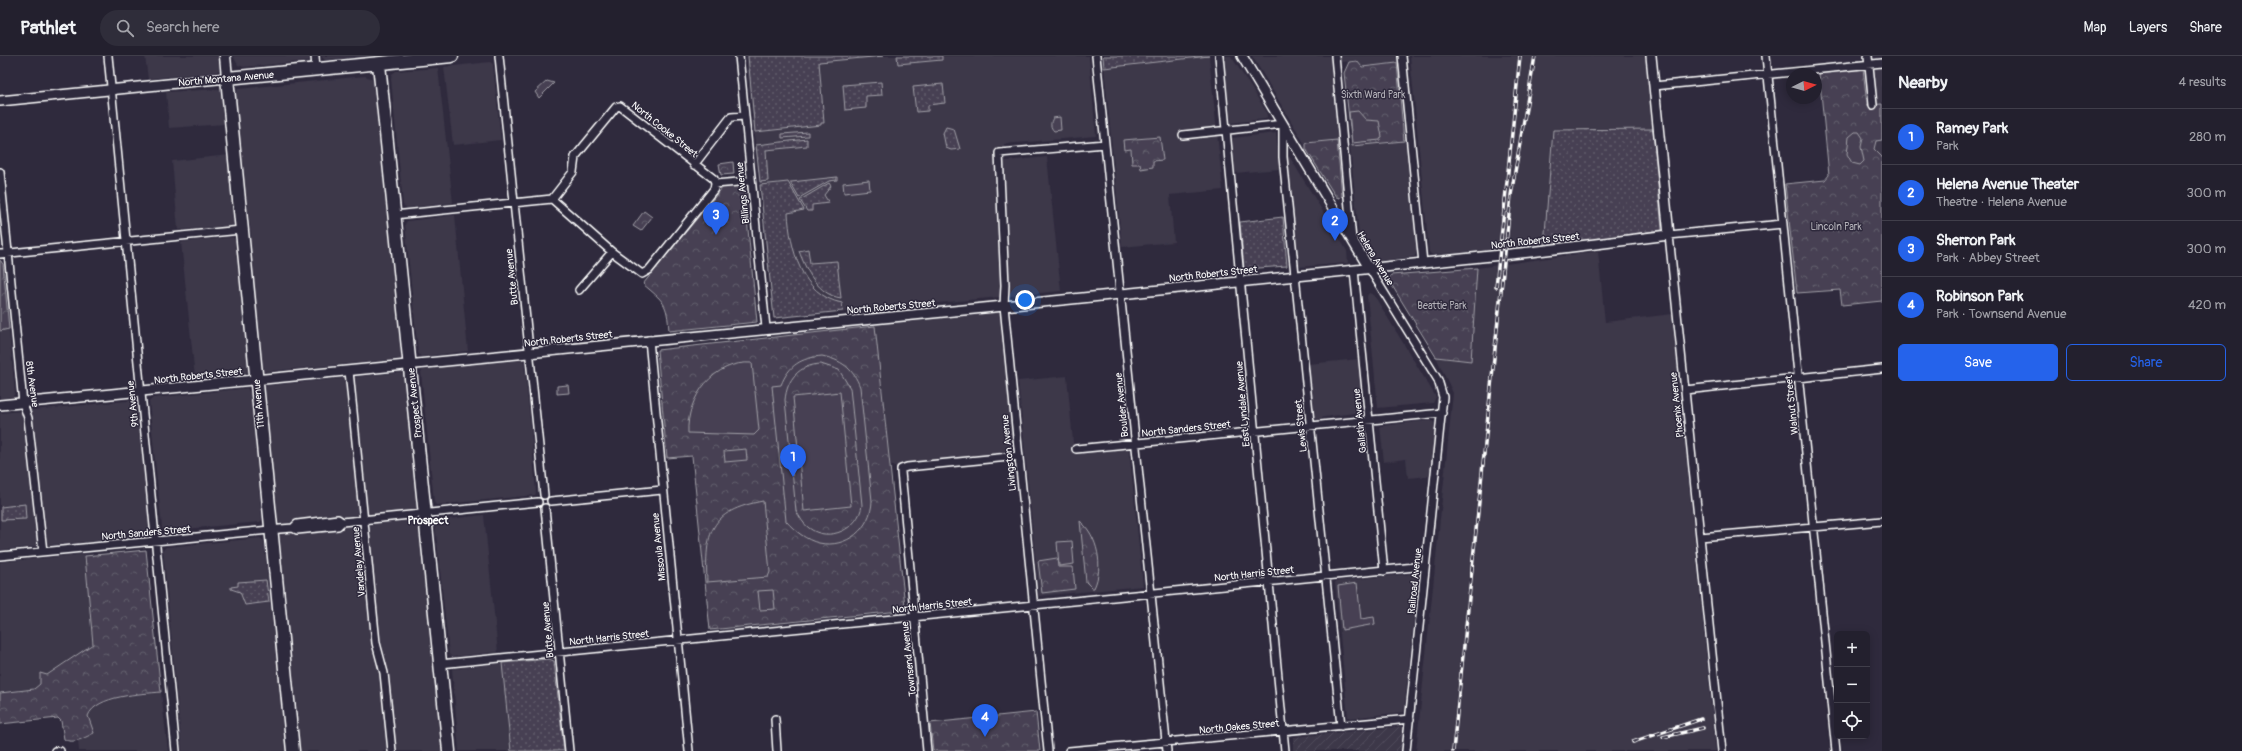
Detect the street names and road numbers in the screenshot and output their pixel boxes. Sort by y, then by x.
street label: North Montana Avenue [178,69,275,89]
street label: North Cooke Street [629,99,701,161]
street label: Billings Avenue [734,161,752,224]
street label: Helena Avenue [1354,229,1396,288]
street label: North Roberts Street [1490,230,1581,252]
street label: Butte Avenue [503,248,521,306]
street label: North Roberts Street [1168,263,1259,285]
street label: North Roberts Street [846,297,937,317]
street label: North Roberts Street [523,328,614,350]
street label: 8th Avenue [23,360,41,408]
street label: East Lyndale Avenue [1233,361,1253,447]
street label: North Roberts Street [153,365,244,387]
street label: Prospect Avenue [405,367,425,438]
street label: Boulder Avenue [1113,372,1131,438]
street label: Phoenix Avenue [1668,372,1686,438]
street label: Walnut Street [1783,374,1801,435]
street label: 11th Avenue [251,379,267,429]
street label: 9th Avenue [125,380,141,428]
street label: Gallatin Avenue [1351,388,1369,454]
street label: Lewis Street [1292,398,1310,453]
street label: Livingston Avenue [999,414,1019,492]
street label: North Sanders Street [1141,418,1232,440]
street label: Missoula Avenue [649,512,669,581]
street label: North Sanders Street [101,523,192,543]
street label: Vandelay Avenue [350,526,368,597]
street label: Railroad Avenue [1406,548,1424,614]
street label: North Harris Street [1214,564,1296,584]
street label: North Harris Street [892,596,974,616]
street label: Butte Avenue [540,601,556,659]
street label: Townsend Avenue [899,621,919,697]
street label: North Harris Street [569,628,651,648]
street label: North Oakes Street [1198,717,1281,736]

